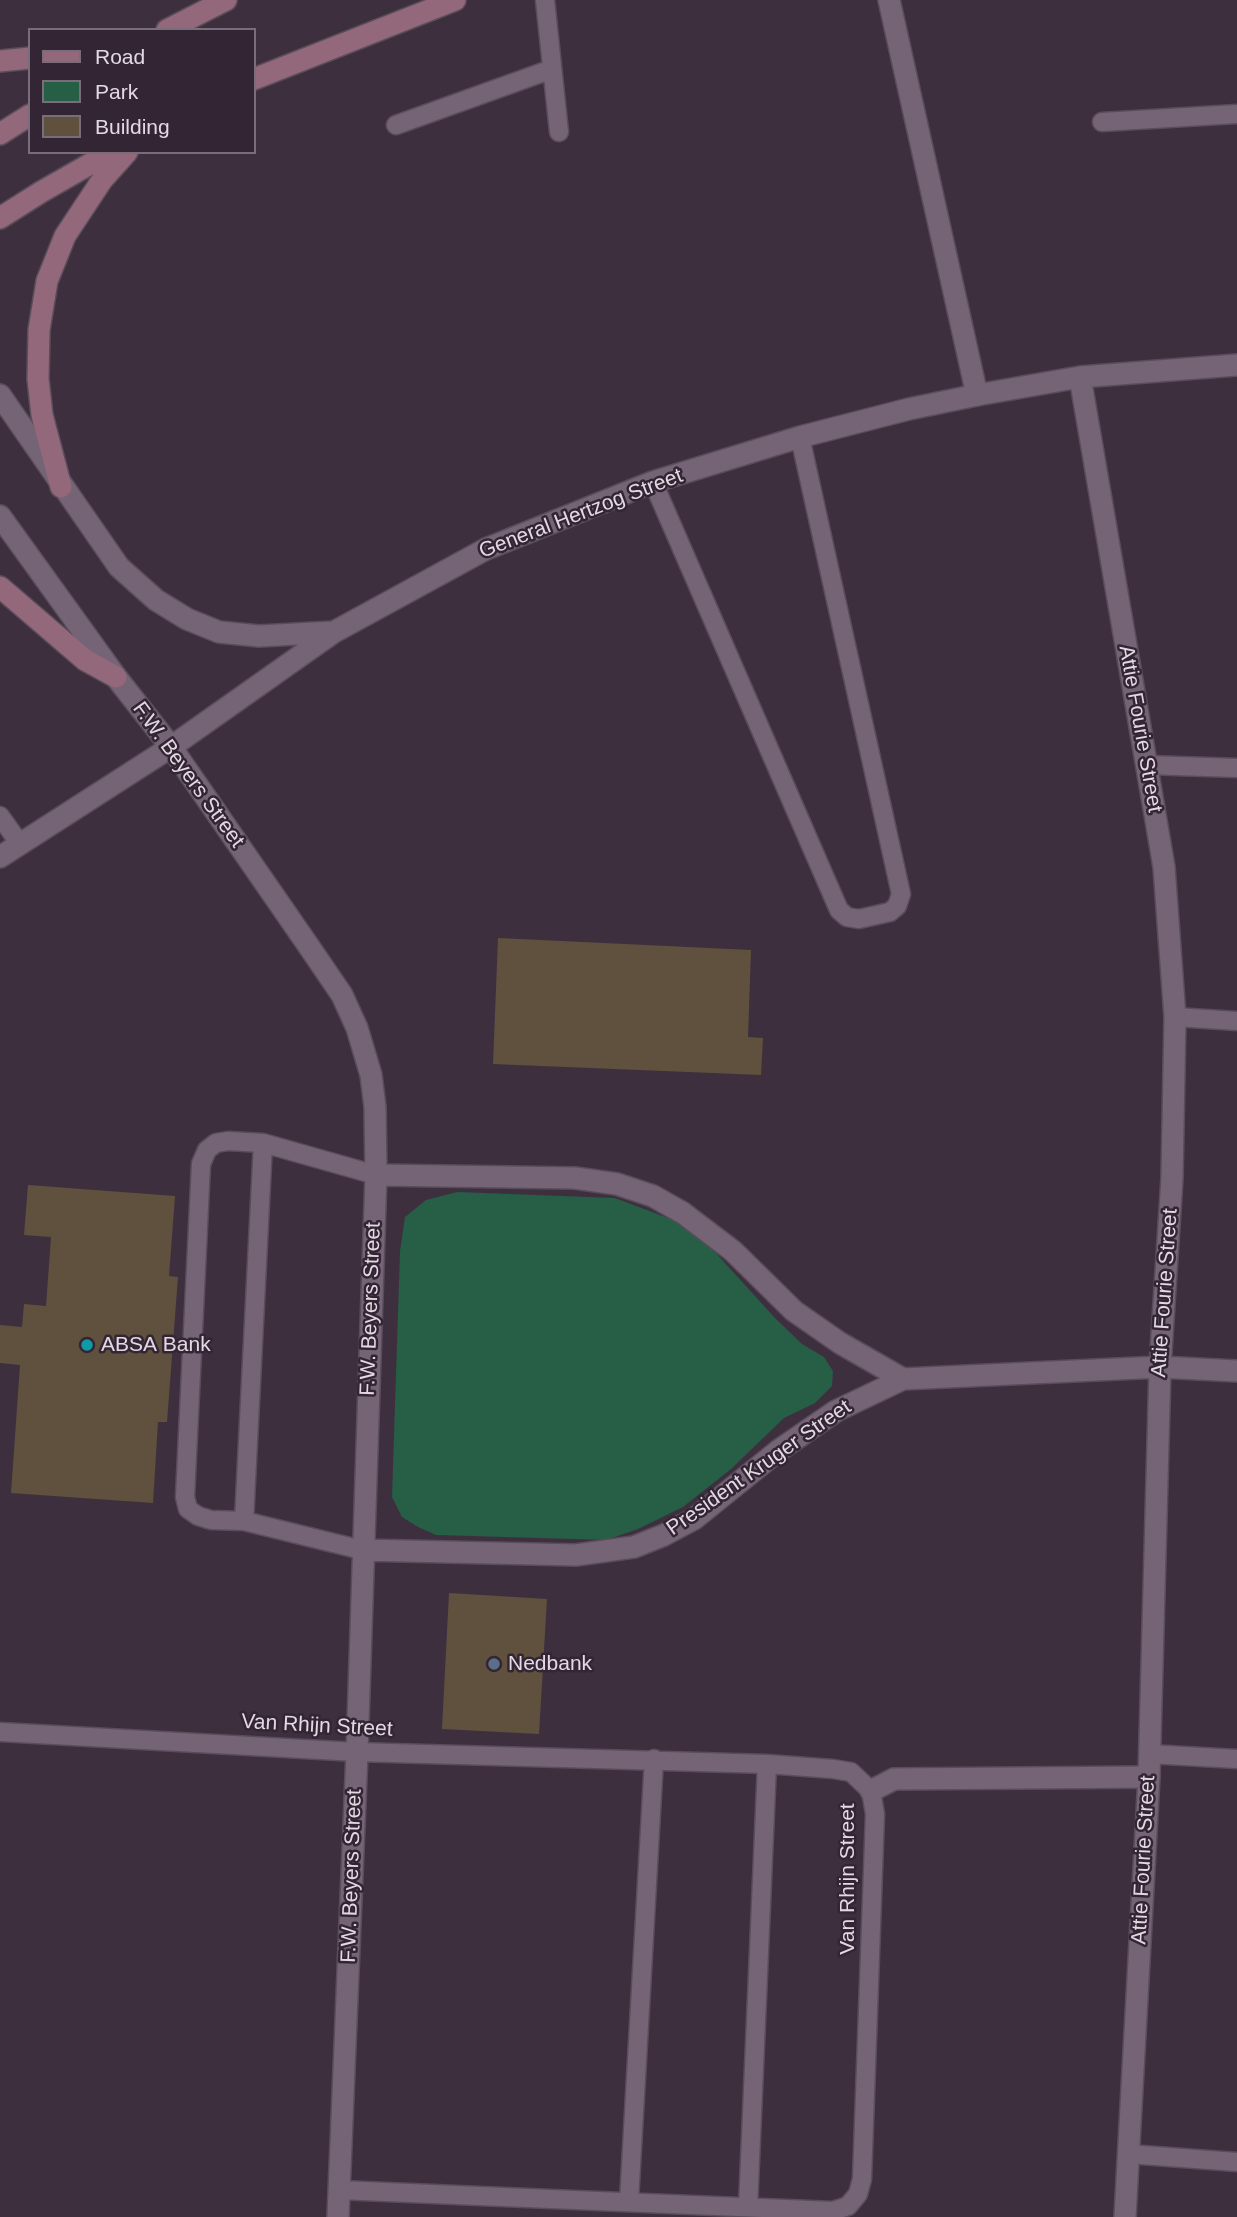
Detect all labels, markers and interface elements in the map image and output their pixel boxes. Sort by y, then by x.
legend [28,28,256,154]
text: Road [95,45,145,68]
text: Park [95,80,138,103]
text: Building [95,115,170,138]
street label: General Hertzog Street [476,464,686,564]
street label: Attie Fourie Street [1113,643,1167,815]
street label: F.W. Beyers Street [127,697,249,853]
street label: Attie Fourie Street [1147,1208,1183,1378]
street label: F.W. Beyers Street [355,1222,387,1396]
place label: ABSA Bank [101,1332,211,1358]
marker: ABSA Bank [79,1337,95,1353]
street label: President Kruger Street [662,1395,856,1541]
place label: Nedbank [508,1651,592,1677]
marker: Nedbank [486,1656,502,1672]
street label: Van Rhijn Street [241,1709,393,1743]
street label: Attie Fourie Street [1127,1775,1161,1945]
street label: F.W. Beyers Street [336,1789,368,1963]
street label: Van Rhijn Street [835,1803,861,1955]

